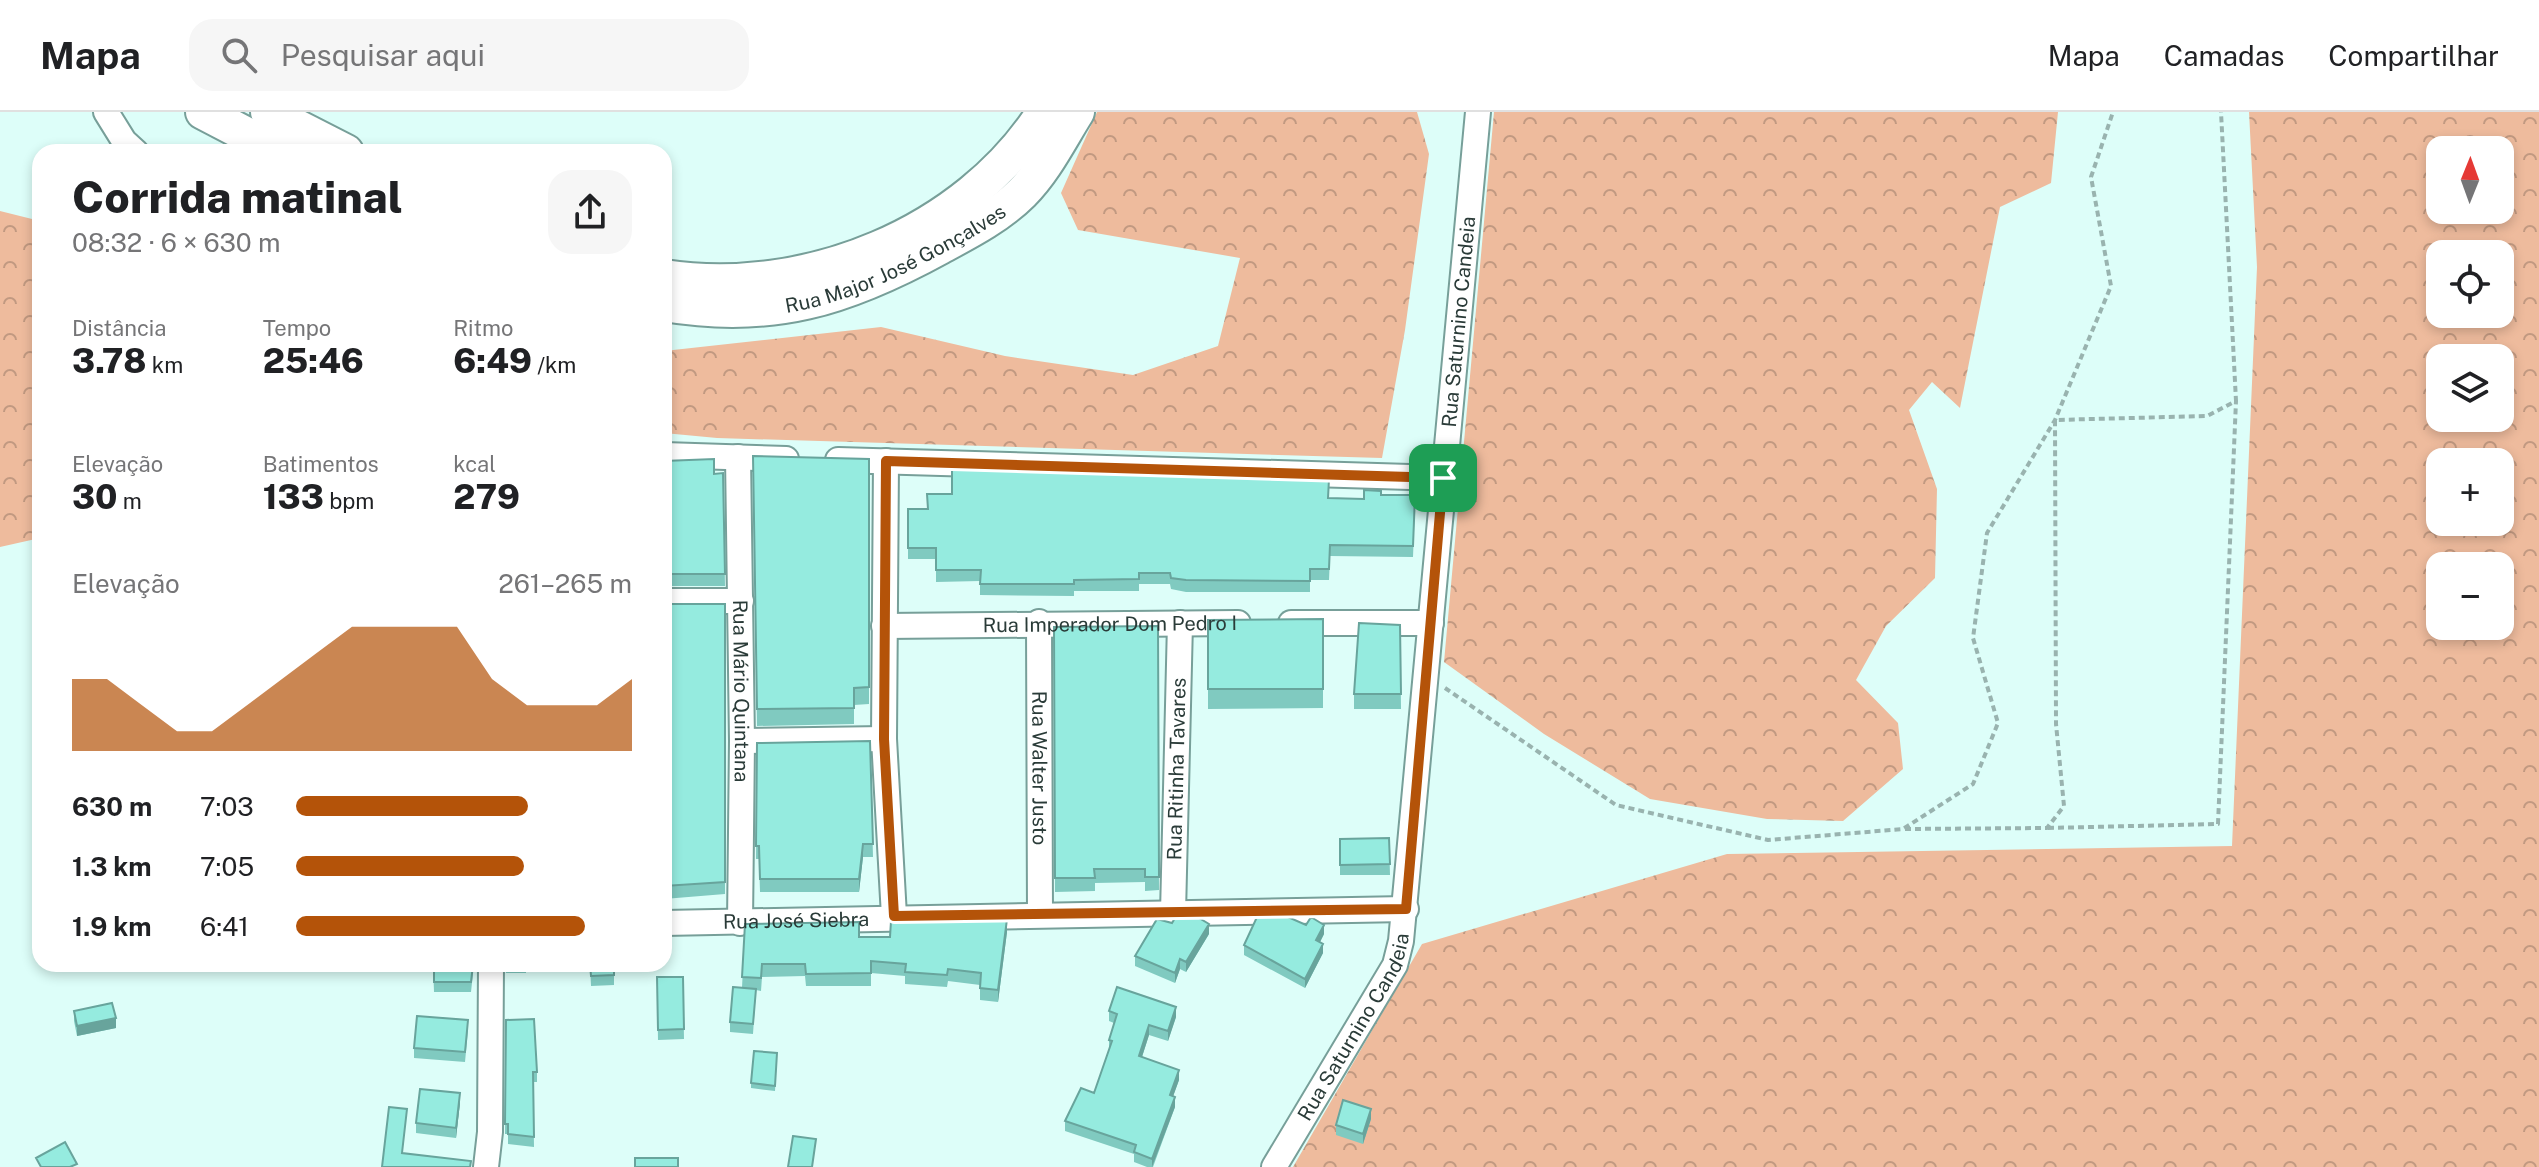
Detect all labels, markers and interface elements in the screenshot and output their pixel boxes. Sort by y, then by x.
search box [189,19,749,91]
text: Mapa [40,33,141,78]
icon: search [217,33,261,77]
text: Pesquisar aqui [281,37,485,73]
text: Mapa [2048,39,2120,72]
text: Camadas [2164,39,2284,72]
text: Compartilhar [2328,39,2499,72]
north arrow [2426,136,2514,224]
map controls [2426,136,2514,640]
button: share [548,170,632,254]
text: Corrida matinal [72,171,403,223]
street label: Rua Major José Gonçalves [783,199,1010,318]
street label: Rua Saturnino Candeia [1437,215,1480,429]
text: 08:32 · 6 × 630 m [72,227,281,258]
button: locate [2426,240,2514,328]
text: Distância [72,315,166,341]
text: Tempo [263,315,331,341]
text: Ritmo [453,315,514,341]
text: 3.78 [72,341,146,381]
text: 25:46 [263,341,364,381]
text: 6:49 [453,341,532,381]
button: layers [2426,344,2514,432]
text: km [146,352,183,378]
text: /km [532,352,576,378]
pin [1409,444,1477,512]
button: + [2426,448,2514,536]
text: Elevação [72,451,163,477]
text: Batimentos [263,451,379,477]
text: kcal [453,451,496,477]
icon: arrive [1421,456,1465,500]
text: 30 [72,477,118,517]
text: 133 [263,477,324,517]
text: 279 [453,477,520,517]
text: m [118,488,142,514]
text: bpm [324,488,374,514]
button: − [2426,552,2514,640]
text: Elevação [72,568,180,599]
text: 261–265 m [498,568,632,599]
street label: Rua Mário Quintana [728,599,754,782]
street label: Rua Imperador Dom Pedro I [983,611,1237,637]
street label: Rua Ritinha Tavares [1162,677,1191,861]
street label: Rua Walter Justo [1027,691,1052,845]
text: 630 m [72,791,152,822]
text: 7:03 [200,791,254,822]
text: 1.3 km [72,851,152,882]
text: 7:05 [200,851,254,882]
street label: Rua José Siebra [723,907,869,934]
text: 1.9 km [72,911,151,942]
text: 6:41 [200,911,249,942]
street label: Rua Saturnino Candeia [1292,932,1414,1125]

